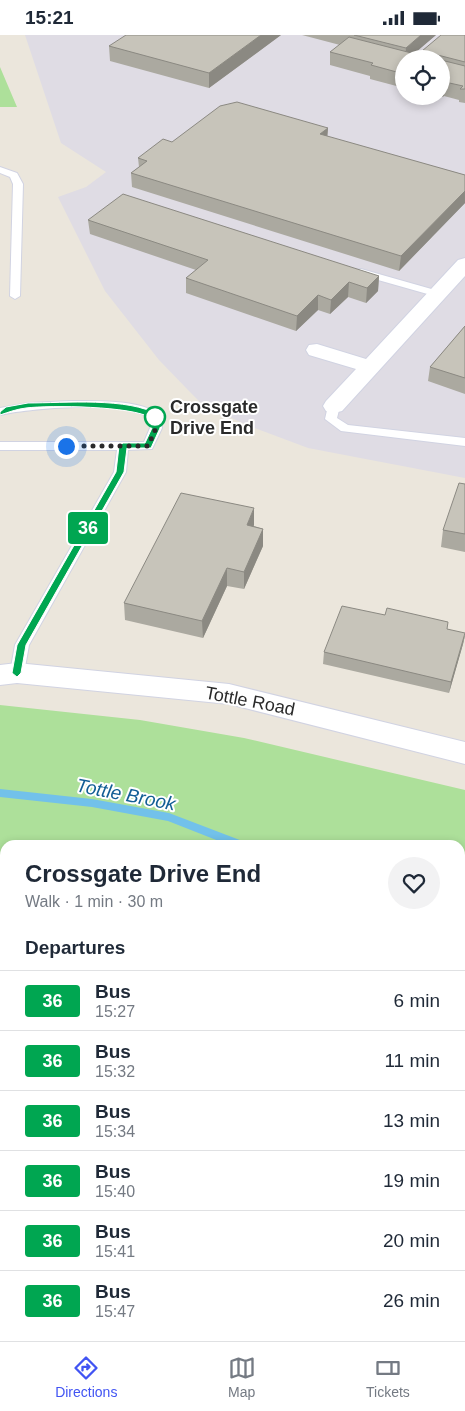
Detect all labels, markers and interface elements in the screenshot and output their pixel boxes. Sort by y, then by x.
text: 15:21 [25,7,74,28]
map controls [395,50,450,105]
button: locate [395,50,450,105]
place label: Crossgate Drive End [170,397,258,438]
marker: Crossgate Drive End [144,406,166,428]
your location [54,434,79,459]
line badge: 36 [66,512,110,544]
text: 36 [78,518,98,538]
street label: Tottle Road [203,682,297,720]
water label: Tottle Brook [74,775,179,815]
button: heart [388,857,440,909]
text: Crossgate Drive End [25,860,261,887]
text: Walk · 1 min · 30 m [25,893,163,910]
text: Departures [25,937,125,958]
text: Bus [95,981,131,1002]
text: 6 min [394,990,440,1011]
text: 36 [42,991,63,1011]
text: 15:27 [95,1003,135,1020]
text: Bus [95,1041,131,1062]
text: 11 min [384,1050,440,1071]
text: 36 [42,1051,63,1071]
text: 15:32 [95,1063,135,1080]
text: Bus [95,1101,131,1122]
text: 13 min [383,1110,440,1131]
text: 36 [42,1111,63,1131]
text: 15:34 [95,1123,135,1140]
text: Bus [95,1161,131,1182]
text: 19 min [383,1170,440,1191]
text: 36 [42,1171,63,1191]
text: 15:40 [95,1183,135,1200]
text: Bus [95,1221,131,1242]
text: 20 min [383,1230,440,1251]
text: 36 [42,1231,63,1251]
text: 15:41 [95,1243,135,1260]
text: Bus [95,1281,131,1302]
text: 26 min [383,1290,440,1311]
text: 36 [42,1291,63,1311]
text: 15:47 [95,1303,135,1320]
tab: Directions [55,1354,117,1400]
tab: Map [228,1354,256,1400]
tab: Tickets [366,1354,410,1400]

